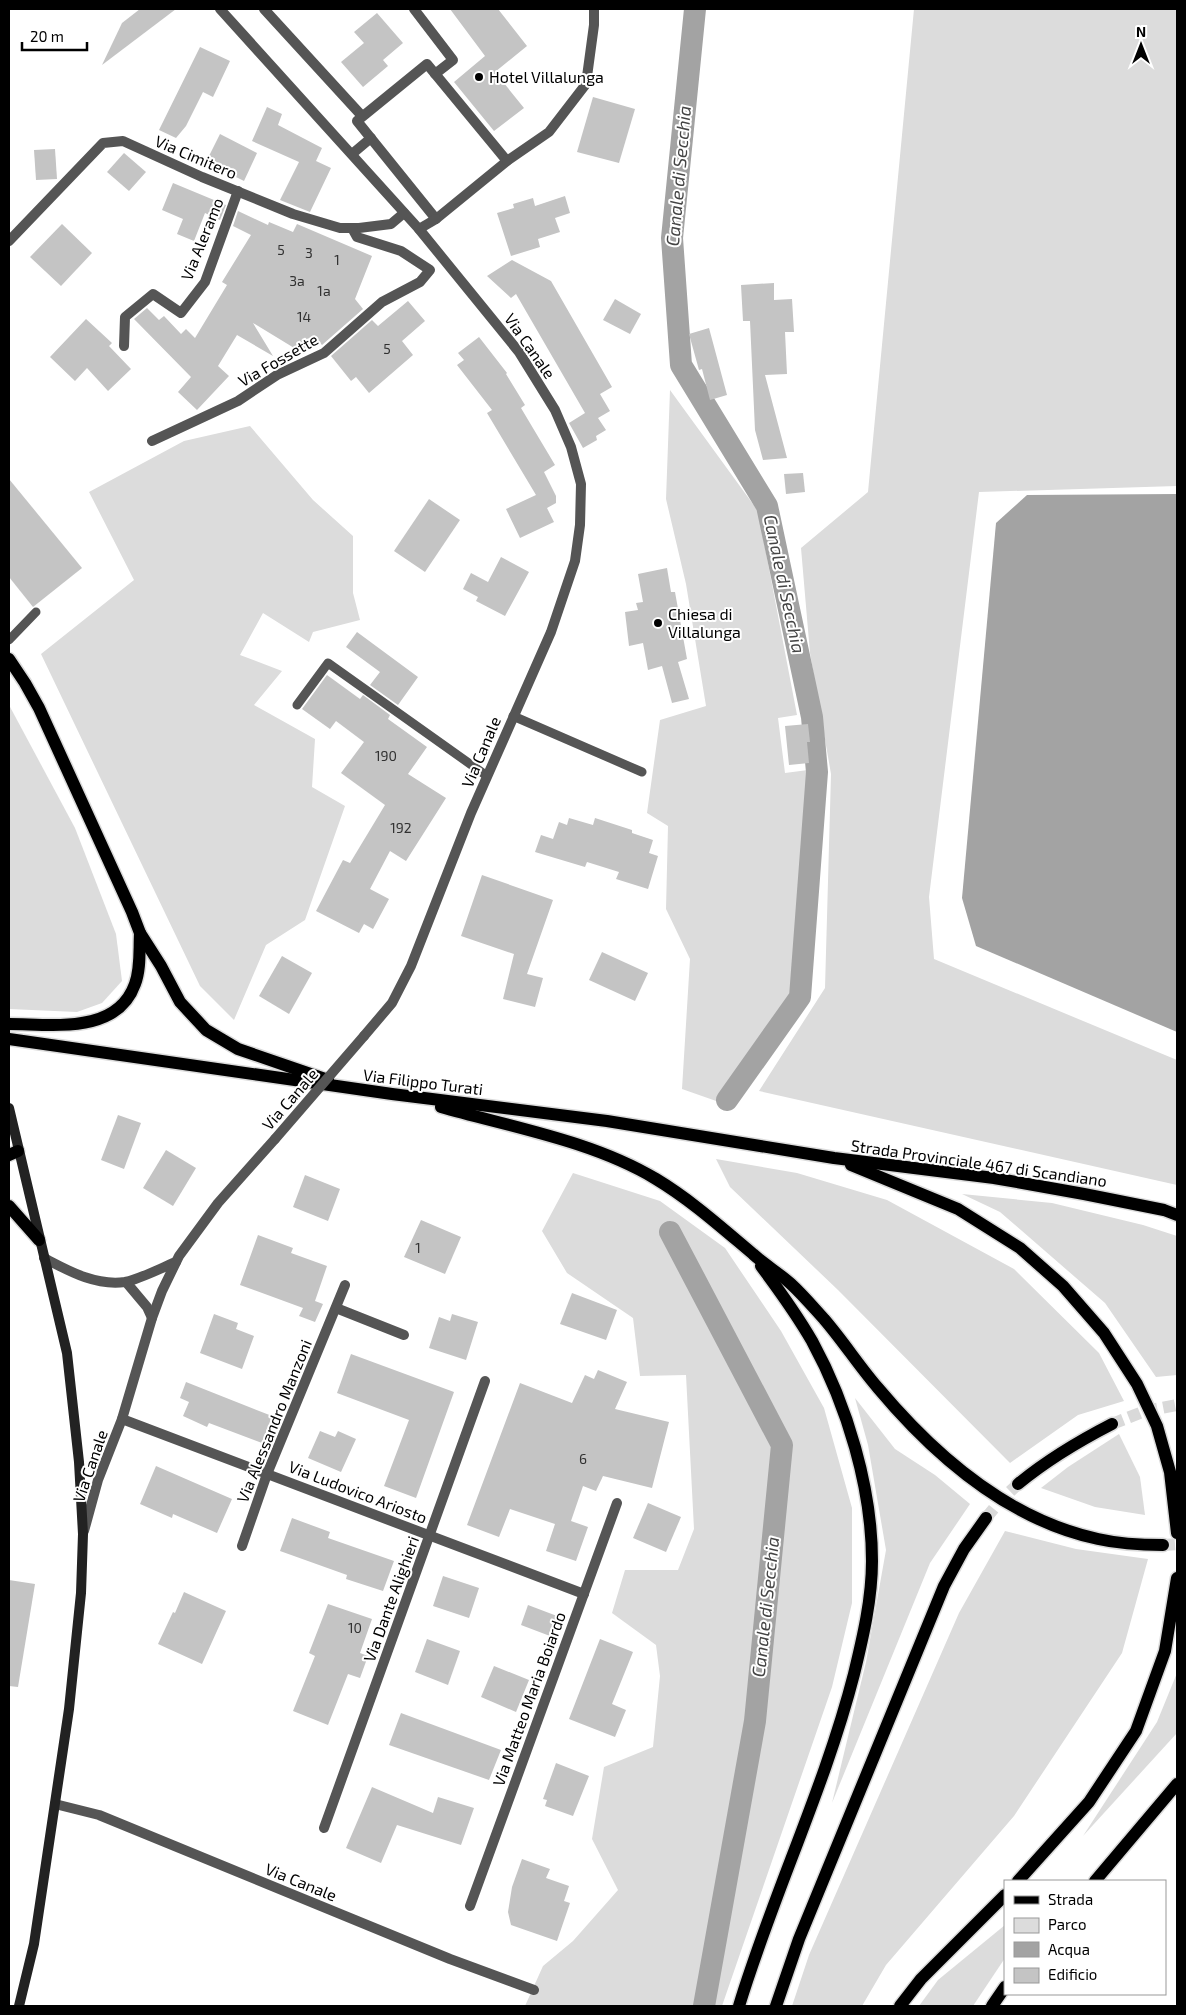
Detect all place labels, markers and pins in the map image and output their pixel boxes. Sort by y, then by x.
place label: Hotel Villalunga [489,67,604,86]
marker: Hotel Villalunga [473,71,485,83]
place label: Chiesa di Villalunga [668,604,741,641]
marker: Chiesa di Villalunga [652,617,664,629]

